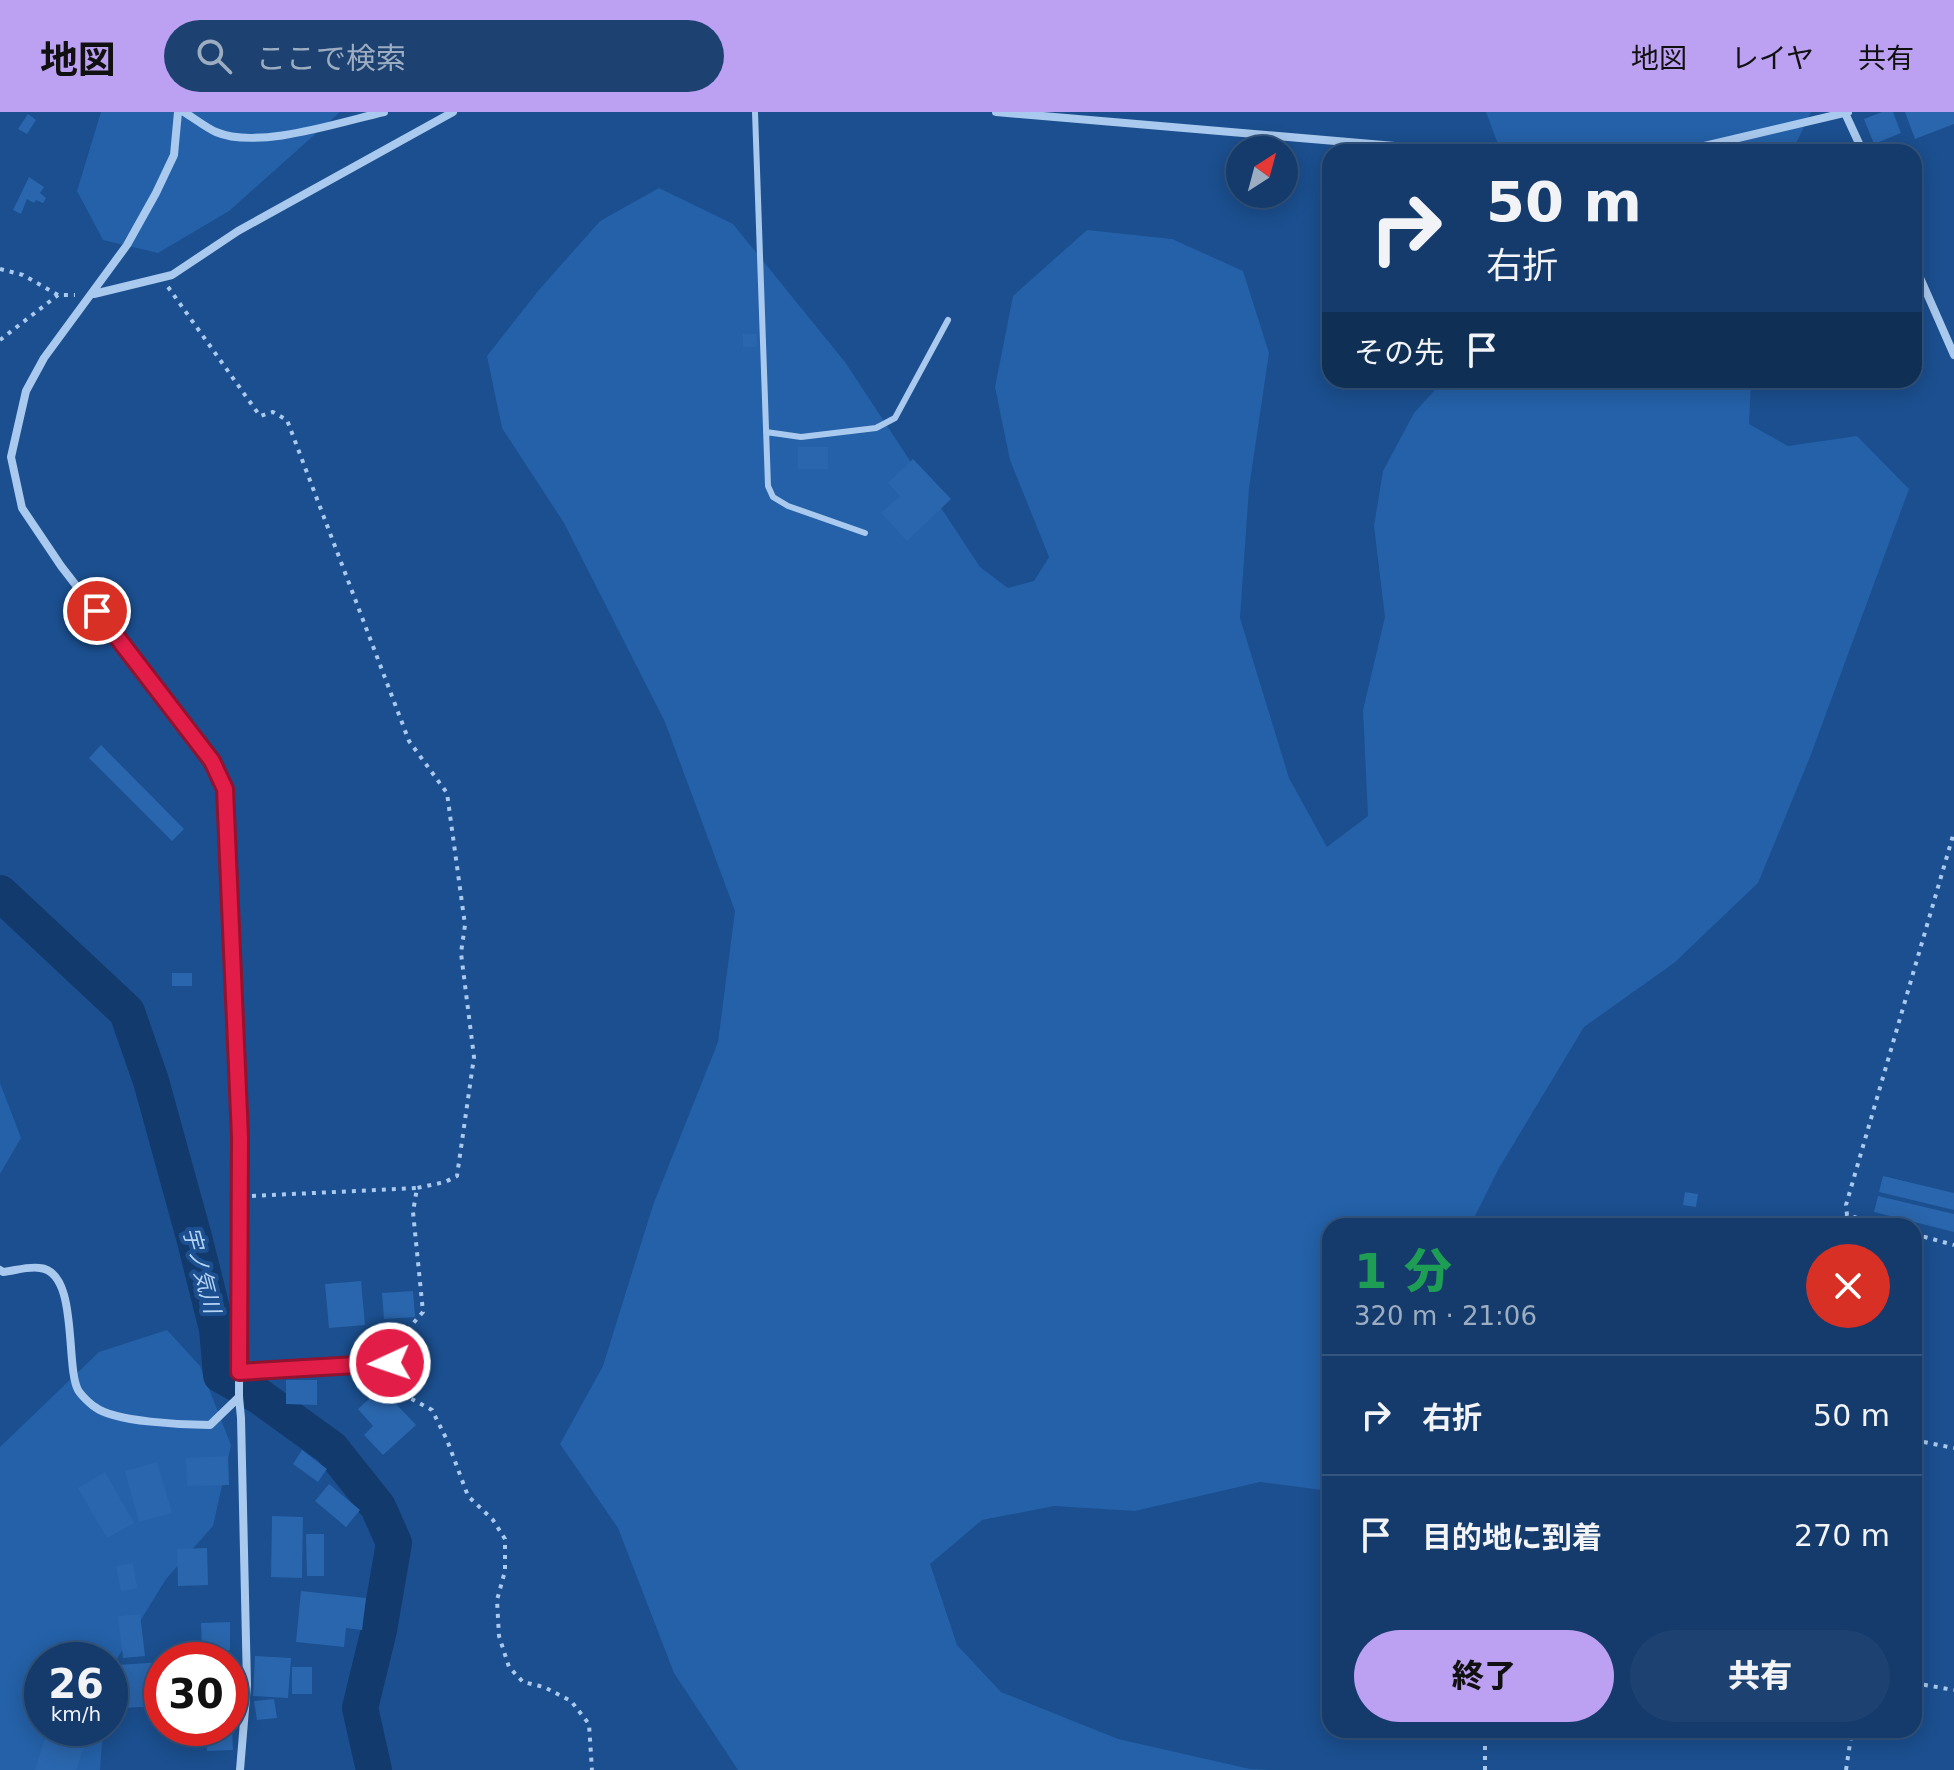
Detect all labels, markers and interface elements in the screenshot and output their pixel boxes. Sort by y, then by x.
search box [164,20,724,92]
icon: search [192,34,236,78]
text: 地図 [40,38,116,82]
text: ここで検索 [256,41,406,76]
text: 地図 [1631,42,1687,75]
text: レイヤ [1731,42,1814,75]
text: 共有 [1858,42,1914,75]
north arrow [1226,136,1298,208]
map controls [1226,136,1298,208]
text: 50 m [1486,169,1642,234]
icon: right [1354,176,1458,280]
text: 右折 [1486,245,1558,286]
icon: arrive [1460,328,1504,372]
text: その先 [1354,335,1444,370]
pin [63,577,131,645]
icon: arrive [75,589,119,633]
water label: 宇ノ気川 [178,1224,225,1318]
text: 1 分 [1354,1243,1452,1299]
button: close [1806,1244,1890,1328]
text: 320 m · 21:06 [1354,1301,1537,1331]
position arrow [348,1321,432,1405]
icon: right [1354,1393,1398,1437]
text: 50 m [1813,1398,1890,1433]
text: 右折 [1422,1400,1482,1435]
icon: arrive [1354,1513,1398,1557]
text: 270 m [1794,1518,1890,1553]
text: 目的地に到着 [1422,1520,1602,1555]
button: 終了 [1354,1630,1614,1722]
button: 共有 [1630,1630,1890,1722]
speed limit sign: 30 [144,1642,248,1746]
text: 26 [48,1661,104,1707]
text: km/h [51,1702,101,1726]

